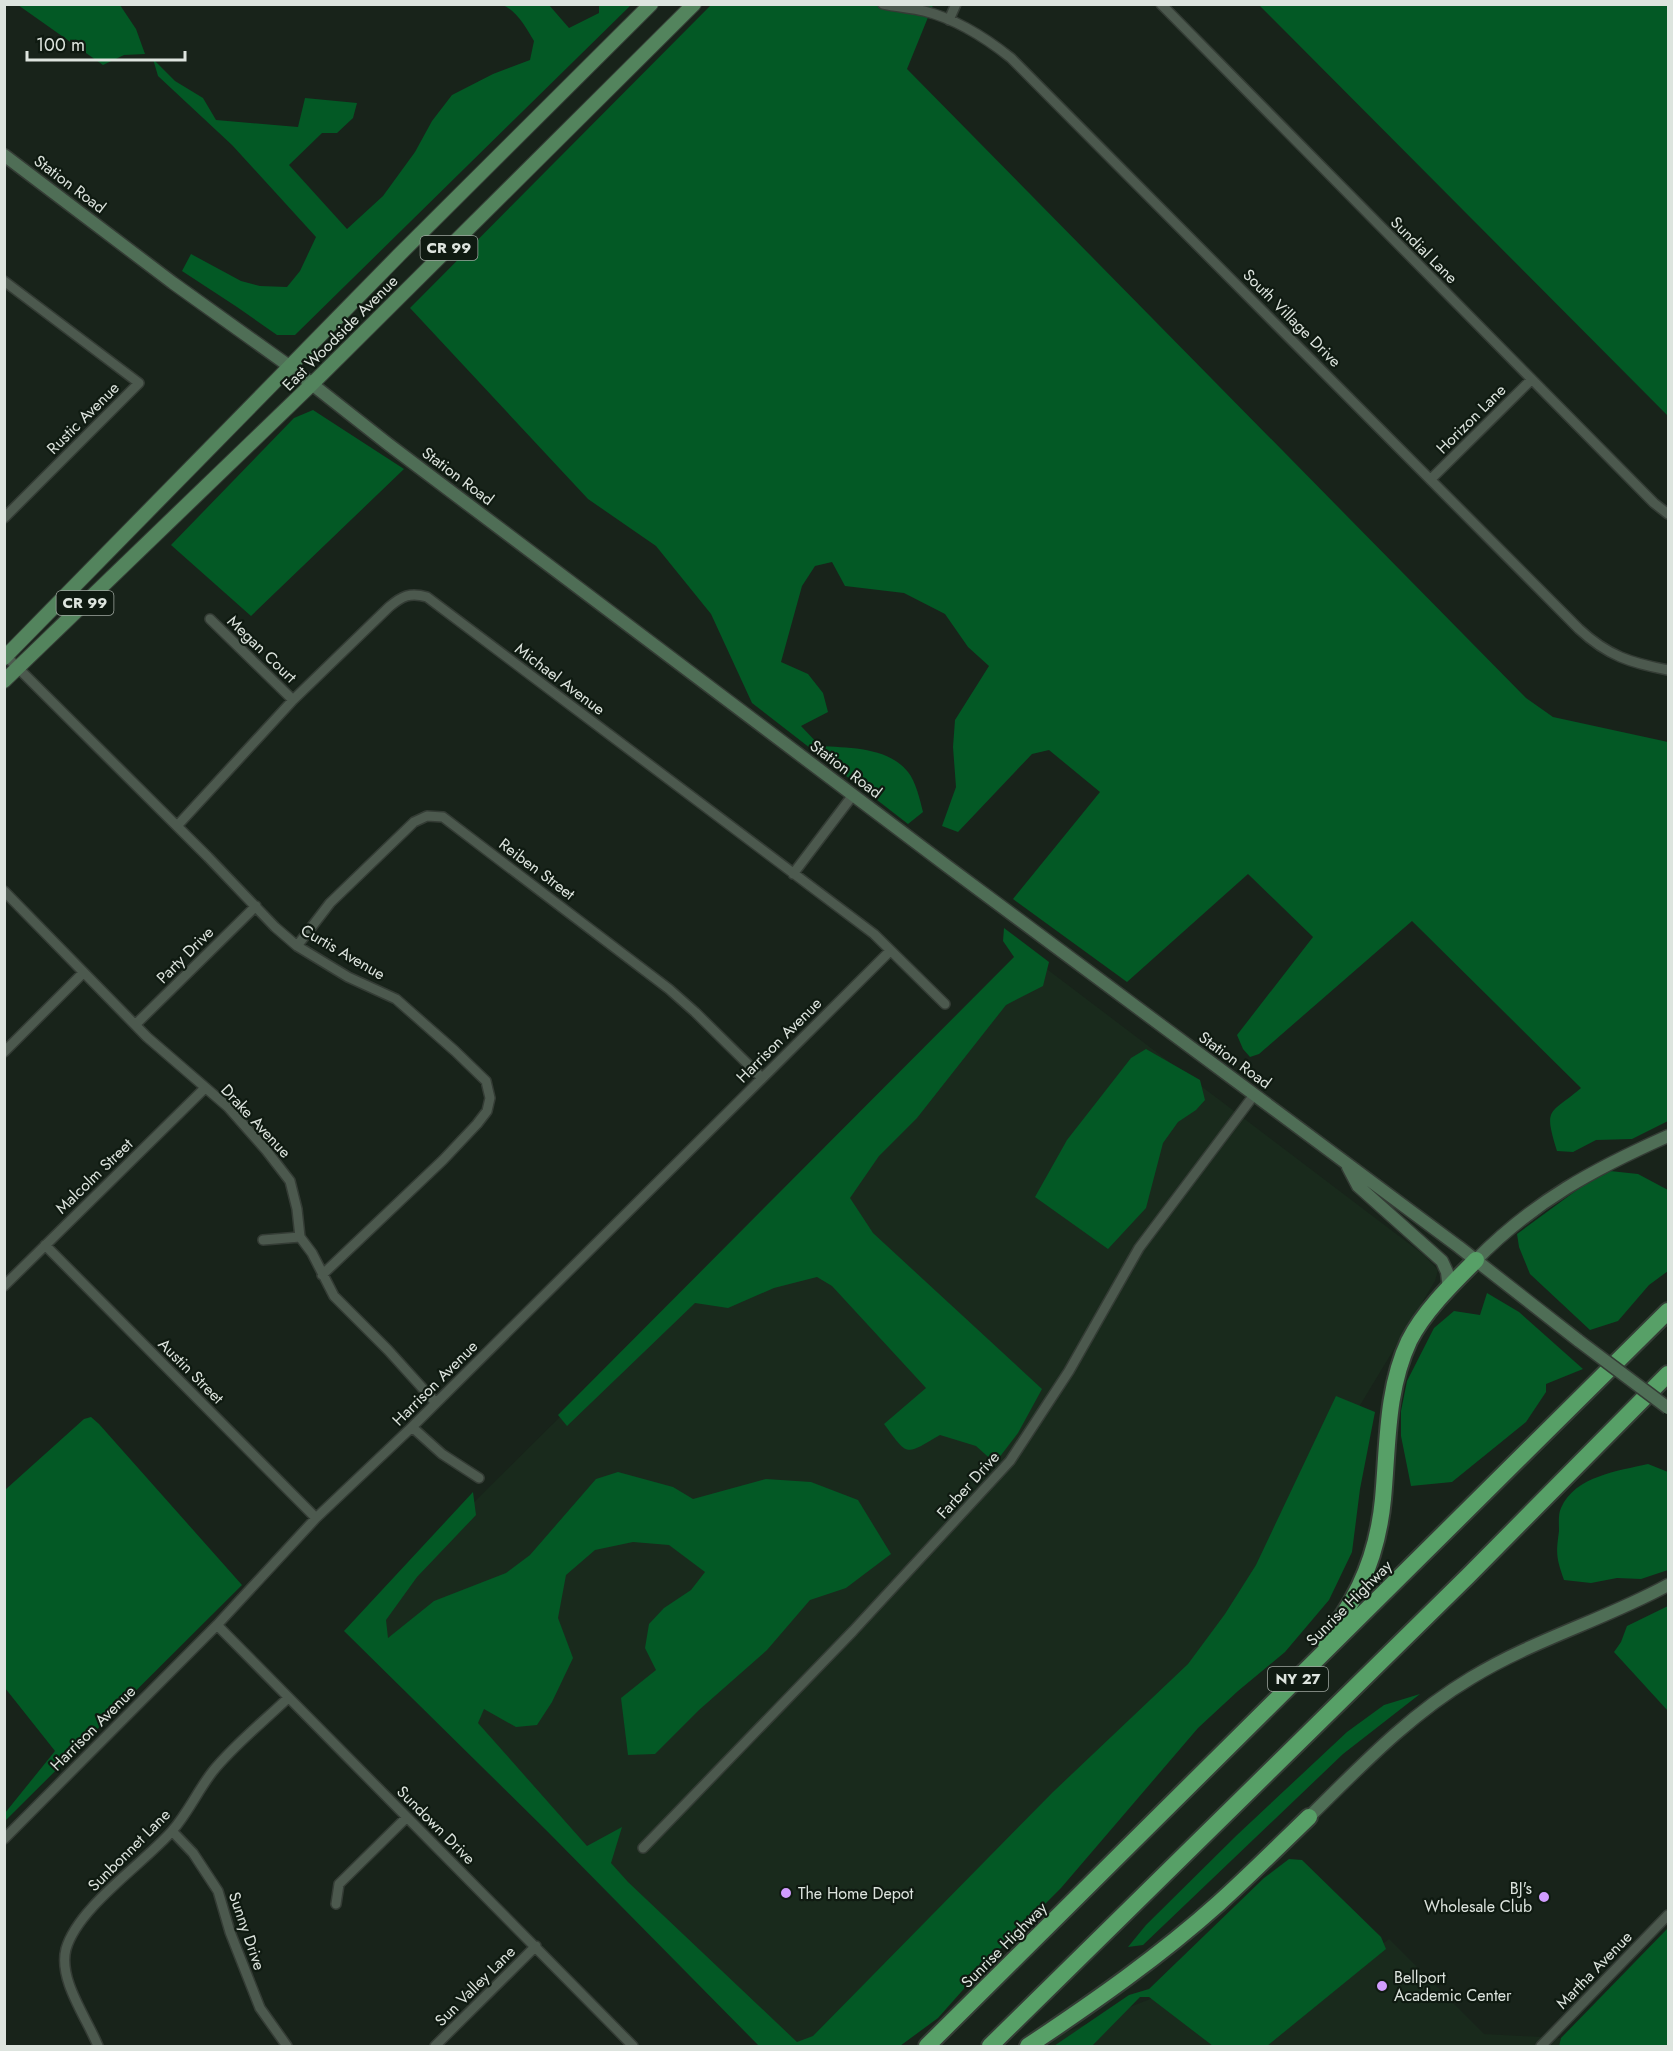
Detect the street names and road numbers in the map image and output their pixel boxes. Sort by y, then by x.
street label: Station Road [29,149,111,219]
street label: Sundial Lane [1385,211,1463,289]
road number: CR 99 [420,236,478,260]
street label: South Village Drive [1238,264,1346,372]
street label: East Woodside Avenue [277,270,403,396]
street label: Rustic Avenue [42,377,124,459]
street label: Horizon Lane [1431,379,1511,459]
street label: Station Road [417,441,499,511]
road number: CR 99 [56,591,113,615]
street label: Megan Court [222,610,302,688]
street label: Michael Avenue [510,637,610,721]
street label: Station Road [805,734,887,804]
street label: Reiben Street [494,833,580,905]
street label: Curtis Avenue [297,919,389,985]
street label: Party Drive [151,921,219,989]
street label: Harrison Avenue [731,992,827,1088]
street label: Station Road [1194,1026,1276,1094]
street label: Drake Avenue [216,1079,296,1163]
street label: Malcolm Street [50,1133,138,1219]
street label: Austin Street [153,1333,229,1409]
street label: Harrison Avenue [387,1335,483,1431]
street label: Farber Drive [931,1446,1005,1524]
street label: Sunrise Highway [1301,1554,1398,1651]
road number: NY 27 [1268,1667,1328,1691]
street label: Harrison Avenue [45,1680,141,1776]
street label: Sundown Drive [392,1781,480,1869]
street label: Sunbonnet Lane [82,1803,176,1897]
street label: Sunny Drive [223,1889,271,1973]
street label: Sunrise Highway [956,1896,1053,1993]
street label: Martha Avenue [1551,1926,1637,2014]
street label: Sun Valley Lane [429,1940,521,2032]

